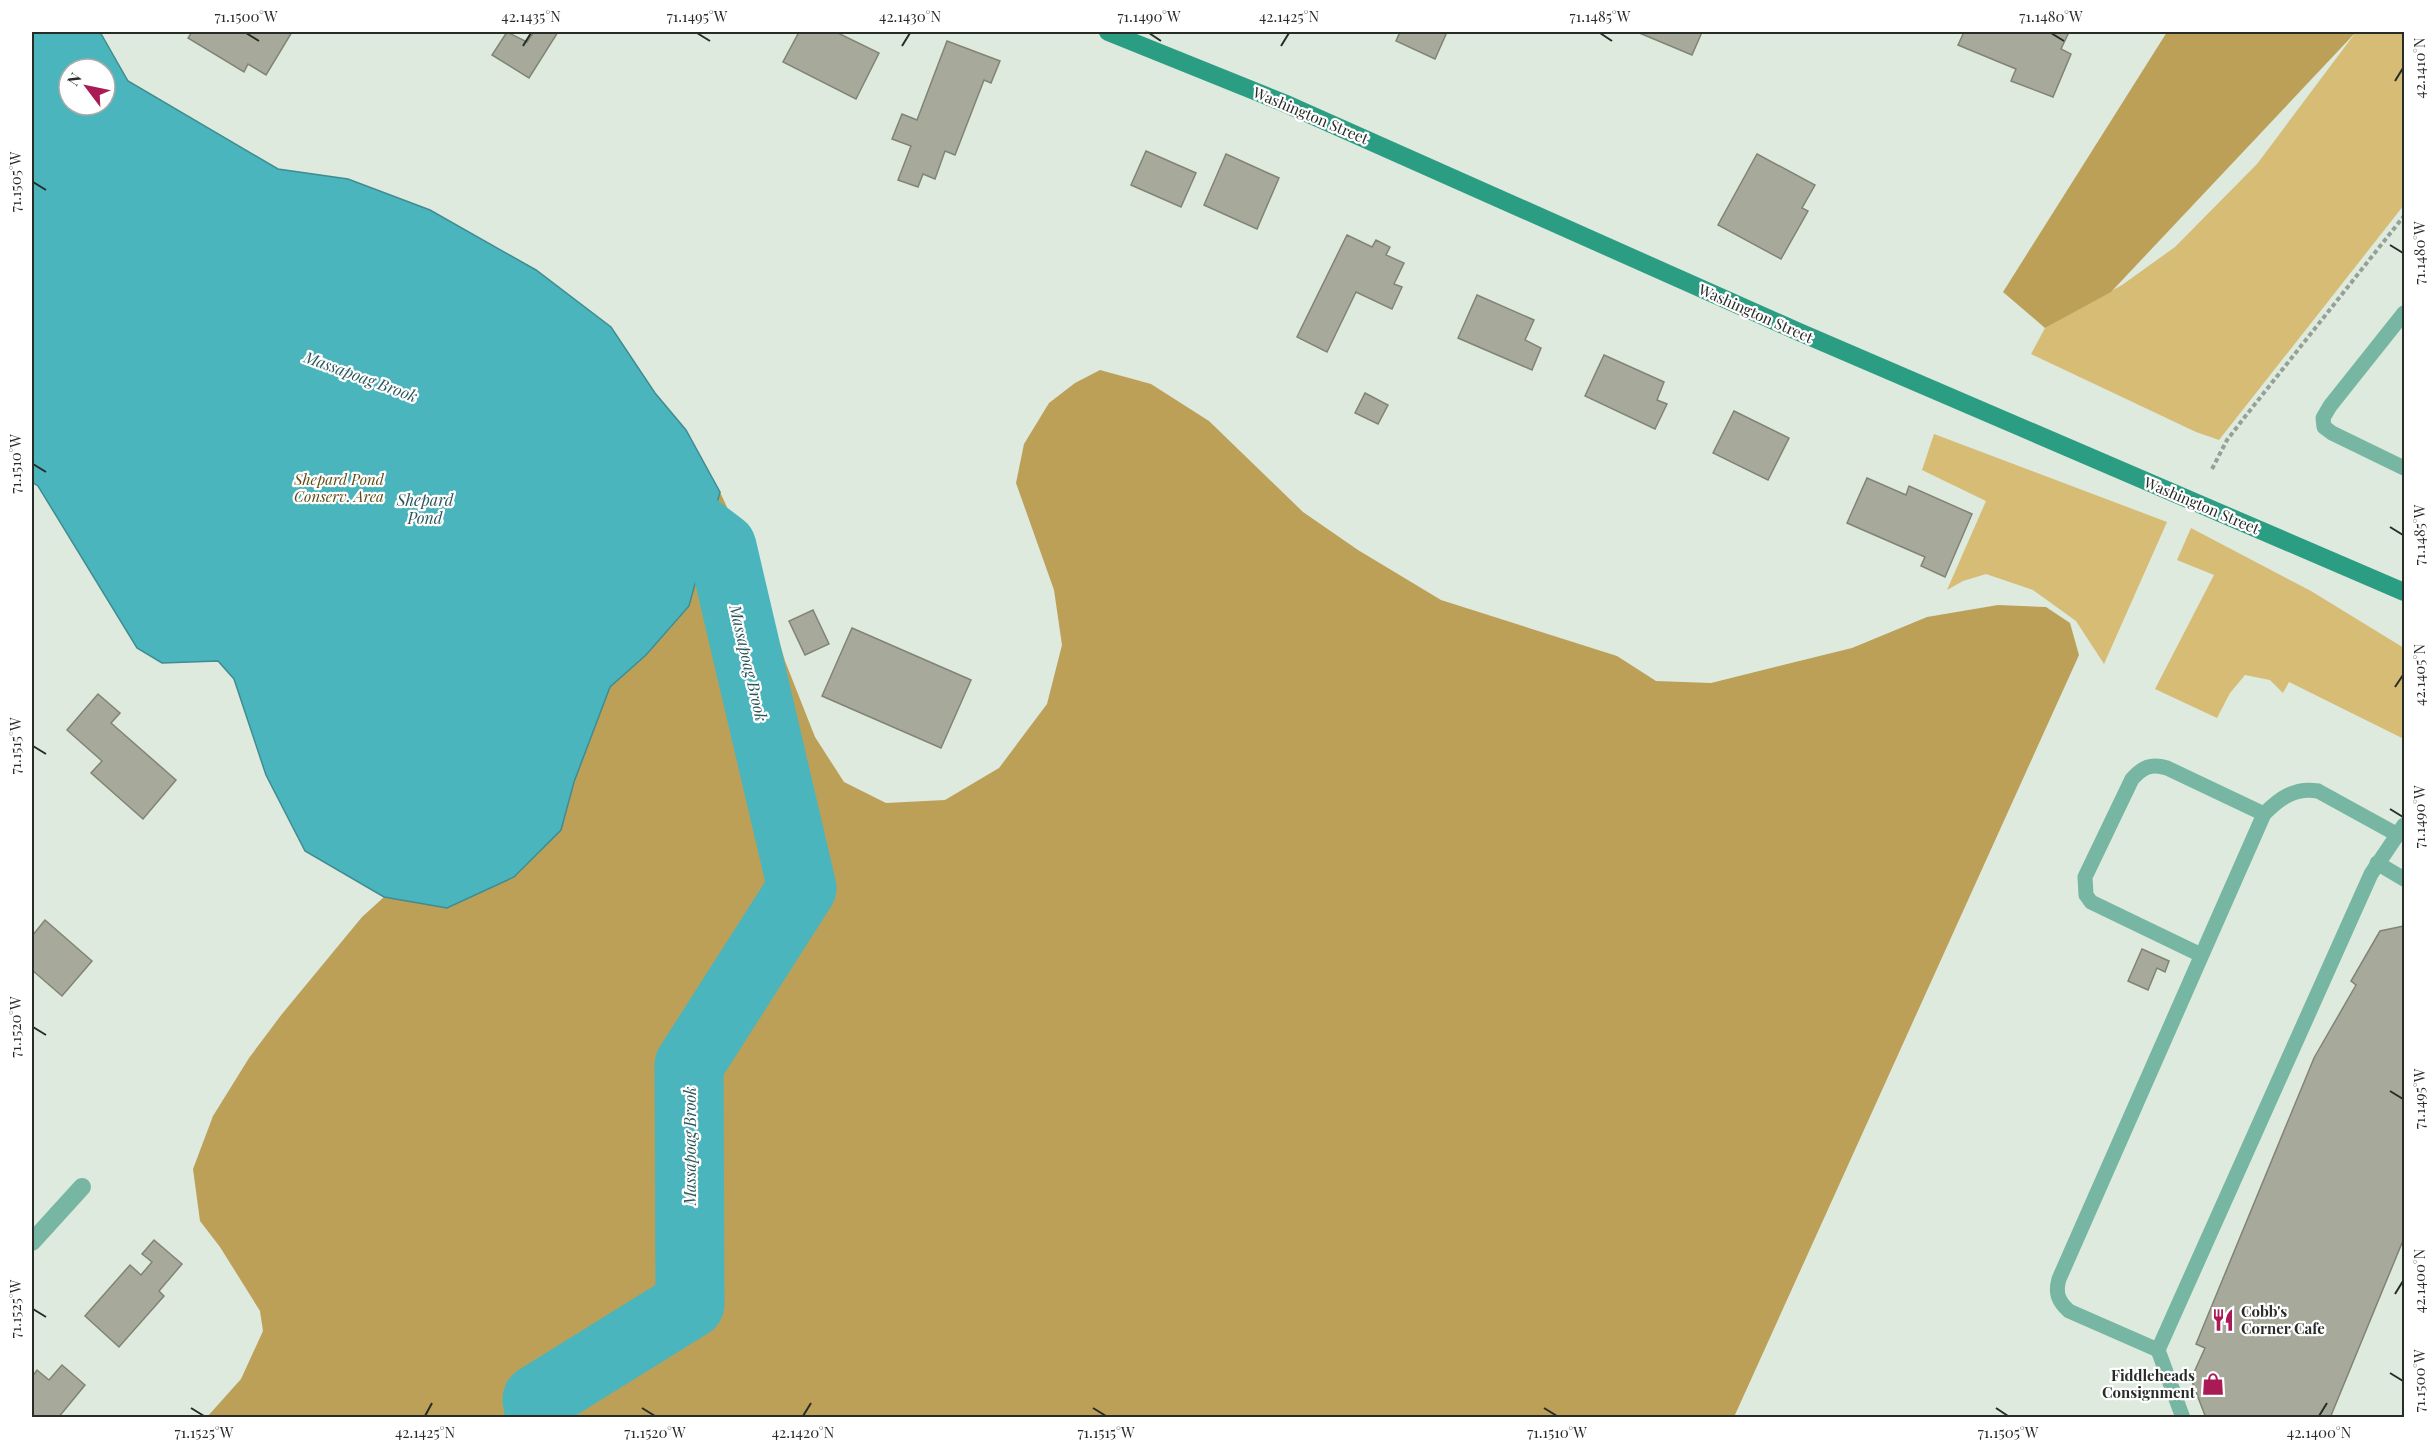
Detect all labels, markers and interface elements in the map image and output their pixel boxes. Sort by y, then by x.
text: 71.1500°W [214,6,278,26]
text: 42.1435°N [501,6,561,26]
text: 71.1495°W [667,6,728,26]
text: 42.1430°N [879,6,941,26]
text: 71.1490°W [1117,6,1181,26]
text: 42.1425°N [1259,6,1319,26]
text: 71.1485°W [1570,6,1631,26]
text: 71.1480°W [2019,6,2083,26]
text: 42.1410°N [2409,37,2429,99]
north arrow [57,57,117,117]
text: N [62,68,86,89]
street label: Washington Street [1249,81,1372,149]
text: 71.1505°W [5,151,25,212]
text: 71.1480°W [2409,221,2429,285]
street label: Washington Street [1695,278,1817,348]
water label: Massapoag Brook [301,345,421,406]
text: 71.1510°W [5,434,25,494]
park label: Shepard Pond Conserv. Area [293,469,385,506]
street label: Washington Street [2140,471,2263,539]
water label: Shepard Pond [396,489,455,528]
text: 71.1485°W [2409,504,2429,565]
water label: Massapoag Brook [725,602,773,723]
text: 42.1405°N [2409,644,2429,706]
text: 71.1515°W [5,717,25,775]
text: 71.1490°W [2409,785,2429,849]
text: 71.1520°W [5,996,25,1058]
text: 71.1495°W [2409,1068,2429,1129]
water label: Massapoag Brook [679,1086,700,1207]
text: 42.1400°N [2409,1248,2429,1313]
text: 71.1525°W [5,1279,25,1338]
place label: Cobb's Corner Cafe [2241,1301,2325,1338]
restaurant icon: Cobb's Corner Cafe [2210,1307,2236,1333]
text: 71.1500°W [2409,1349,2429,1413]
place label: Fiddleheads Consignment [2102,1365,2196,1402]
shop icon: Fiddleheads Consignment [2200,1371,2226,1397]
text: 71.1525°W [175,1422,234,1442]
text: 42.1425°N [395,1422,455,1442]
text: 71.1520°W [624,1422,686,1442]
text: 42.1420°N [772,1422,835,1442]
text: 71.1515°W [1077,1422,1135,1442]
text: 71.1510°W [1527,1422,1587,1442]
text: 71.1505°W [1978,1422,2039,1442]
text: 42.1400°N [2287,1422,2352,1442]

